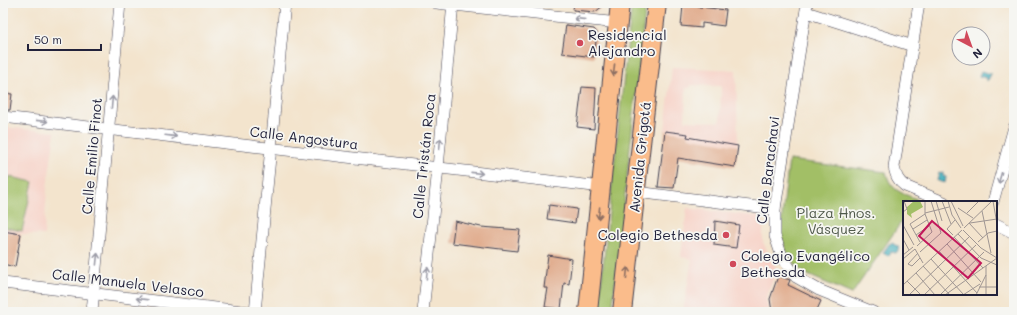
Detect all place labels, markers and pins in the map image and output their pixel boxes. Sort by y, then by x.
place label: Residencial Alejandro [588,25,667,60]
marker: Residencial Alejandro [575,38,585,48]
place label: Colegio Bethesda [598,225,718,244]
marker: Colegio Bethesda [721,230,731,240]
place label: Colegio Evangélico Bethesda [741,246,870,281]
marker: Colegio Evangélico Bethesda [728,259,738,269]

